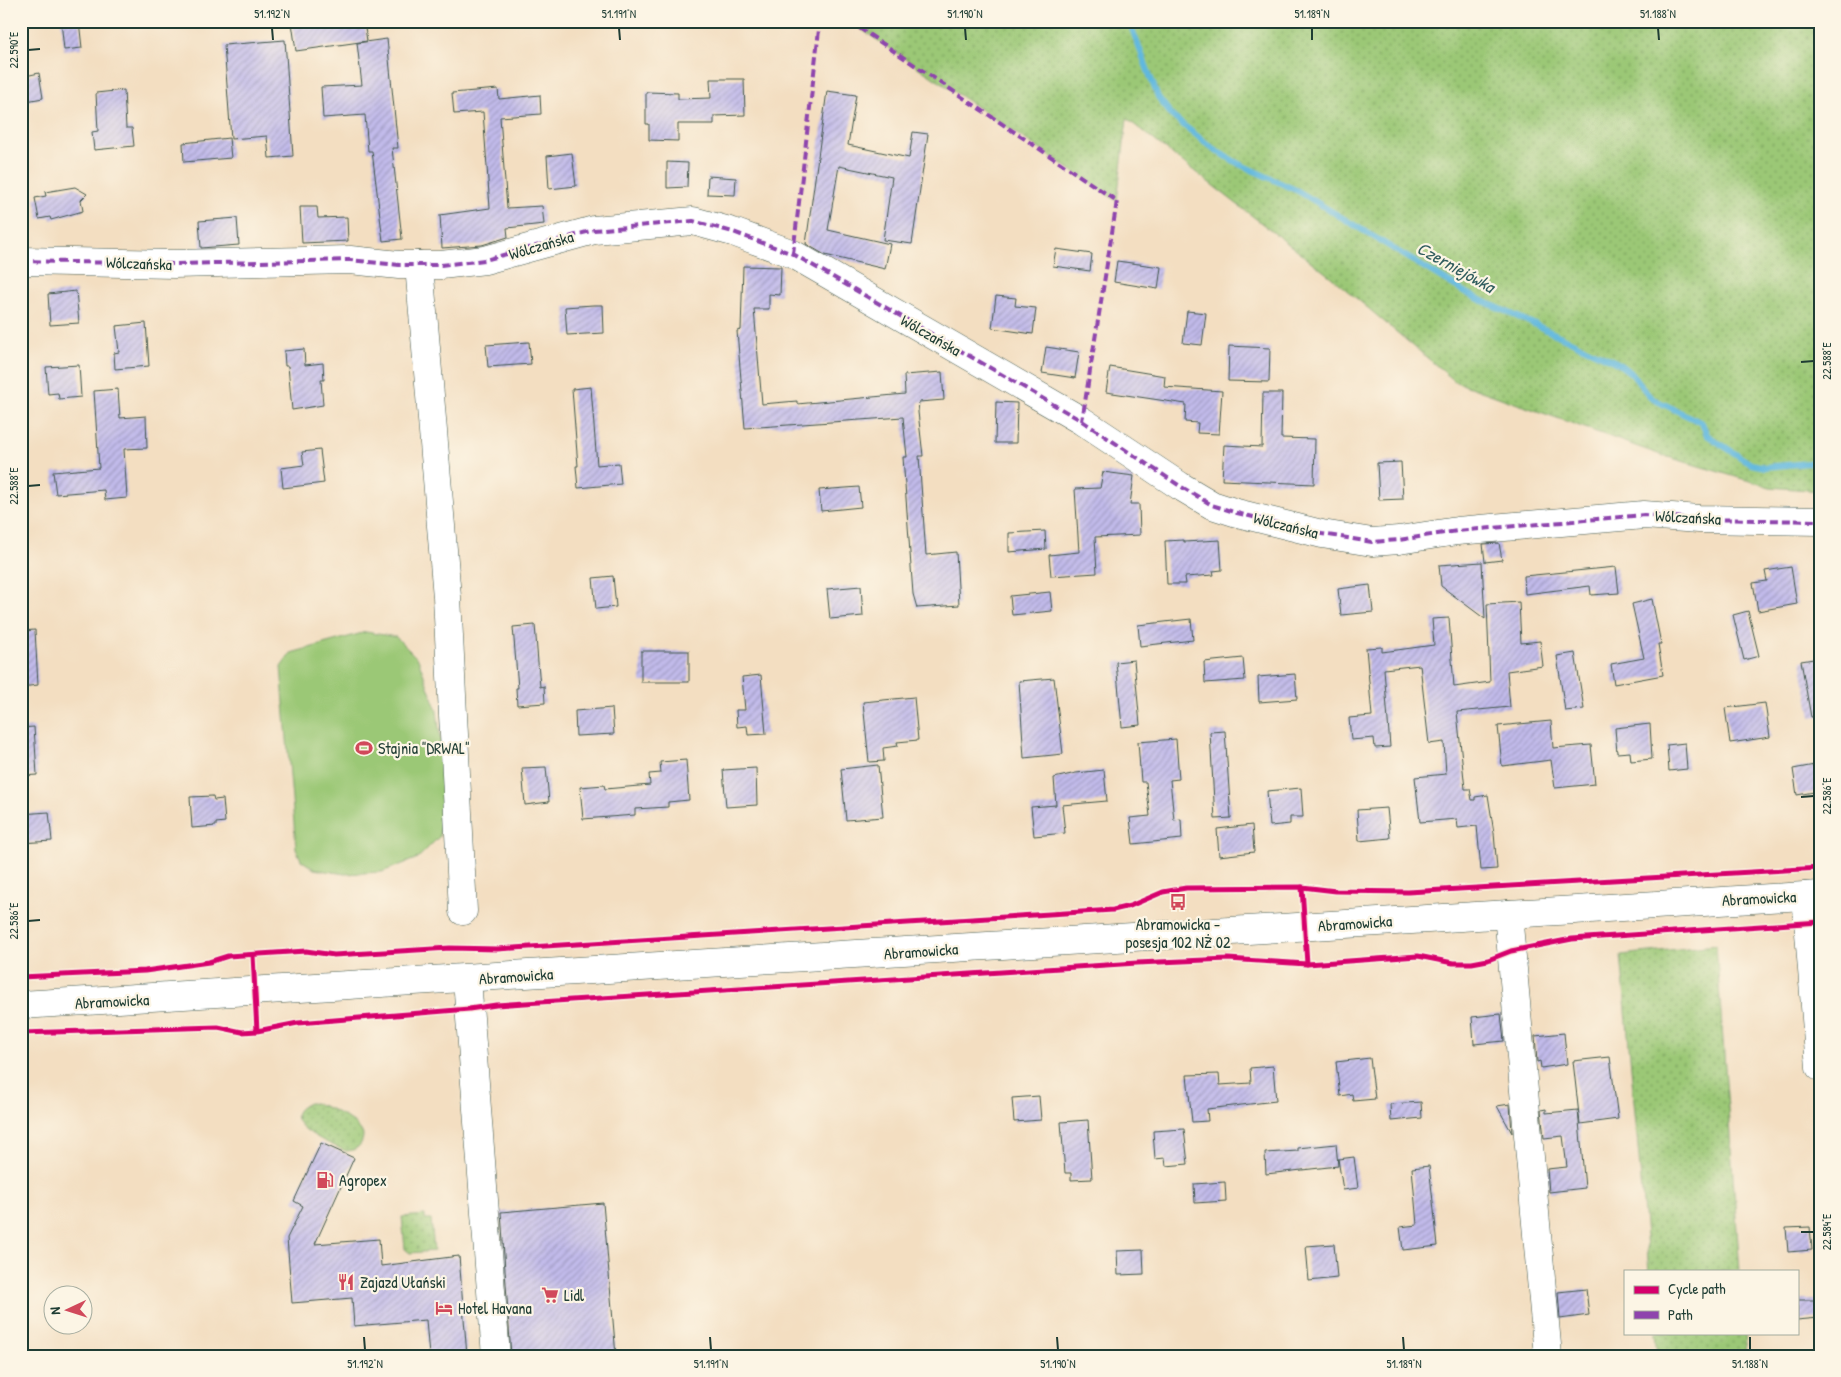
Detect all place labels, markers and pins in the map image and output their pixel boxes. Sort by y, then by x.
place label: Stajnia "DRWAL" [378,737,470,759]
sports icon: Stajnia "DRWAL" [354,738,374,758]
bus stop icon: Abramowicka - posesja 102 NŻ 02 [1168,892,1188,912]
place label: Abramowicka - posesja 102 NŻ 02 [1126,913,1231,953]
place label: Agropex [339,1169,387,1191]
fuel station icon: Agropex [315,1170,335,1190]
place label: Zajazd Ułański [360,1271,446,1293]
restaurant icon: Zajazd Ułański [336,1272,356,1292]
place label: Lidl [564,1284,585,1306]
supermarket icon: Lidl [540,1285,560,1305]
place label: Hotel Havana [458,1297,532,1319]
hotel icon: Hotel Havana [434,1298,454,1318]

